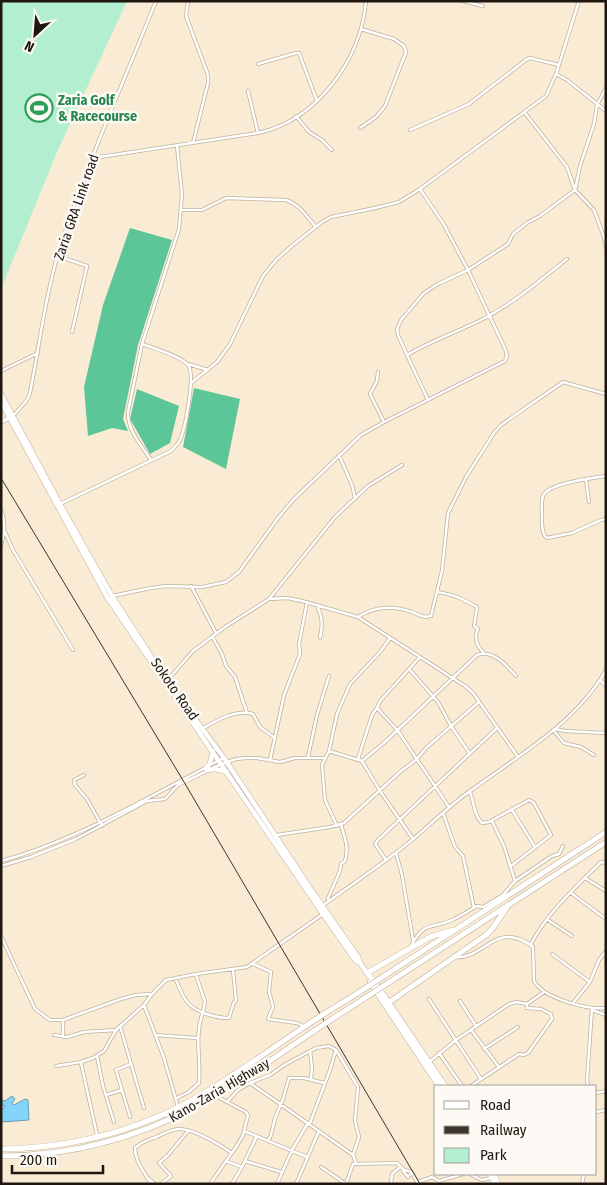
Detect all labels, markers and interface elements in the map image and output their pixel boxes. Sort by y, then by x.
north arrow [10,10,60,60]
text: N [22,37,37,56]
place label: Zaria Golf & Racecourse [58,92,137,125]
sports icon: Zaria Golf & Racecourse [24,93,54,123]
street label: Zaria GRA Link road [50,152,103,262]
street label: Sokoto Road [147,655,202,724]
street label: Kano-Zaria Highway [166,1054,273,1126]
legend [434,1085,597,1175]
text: Road [480,1096,511,1114]
text: Railway [480,1121,527,1139]
scale bar [12,1142,104,1174]
text: Park [480,1146,507,1164]
text: 200 m [20,1151,57,1169]

